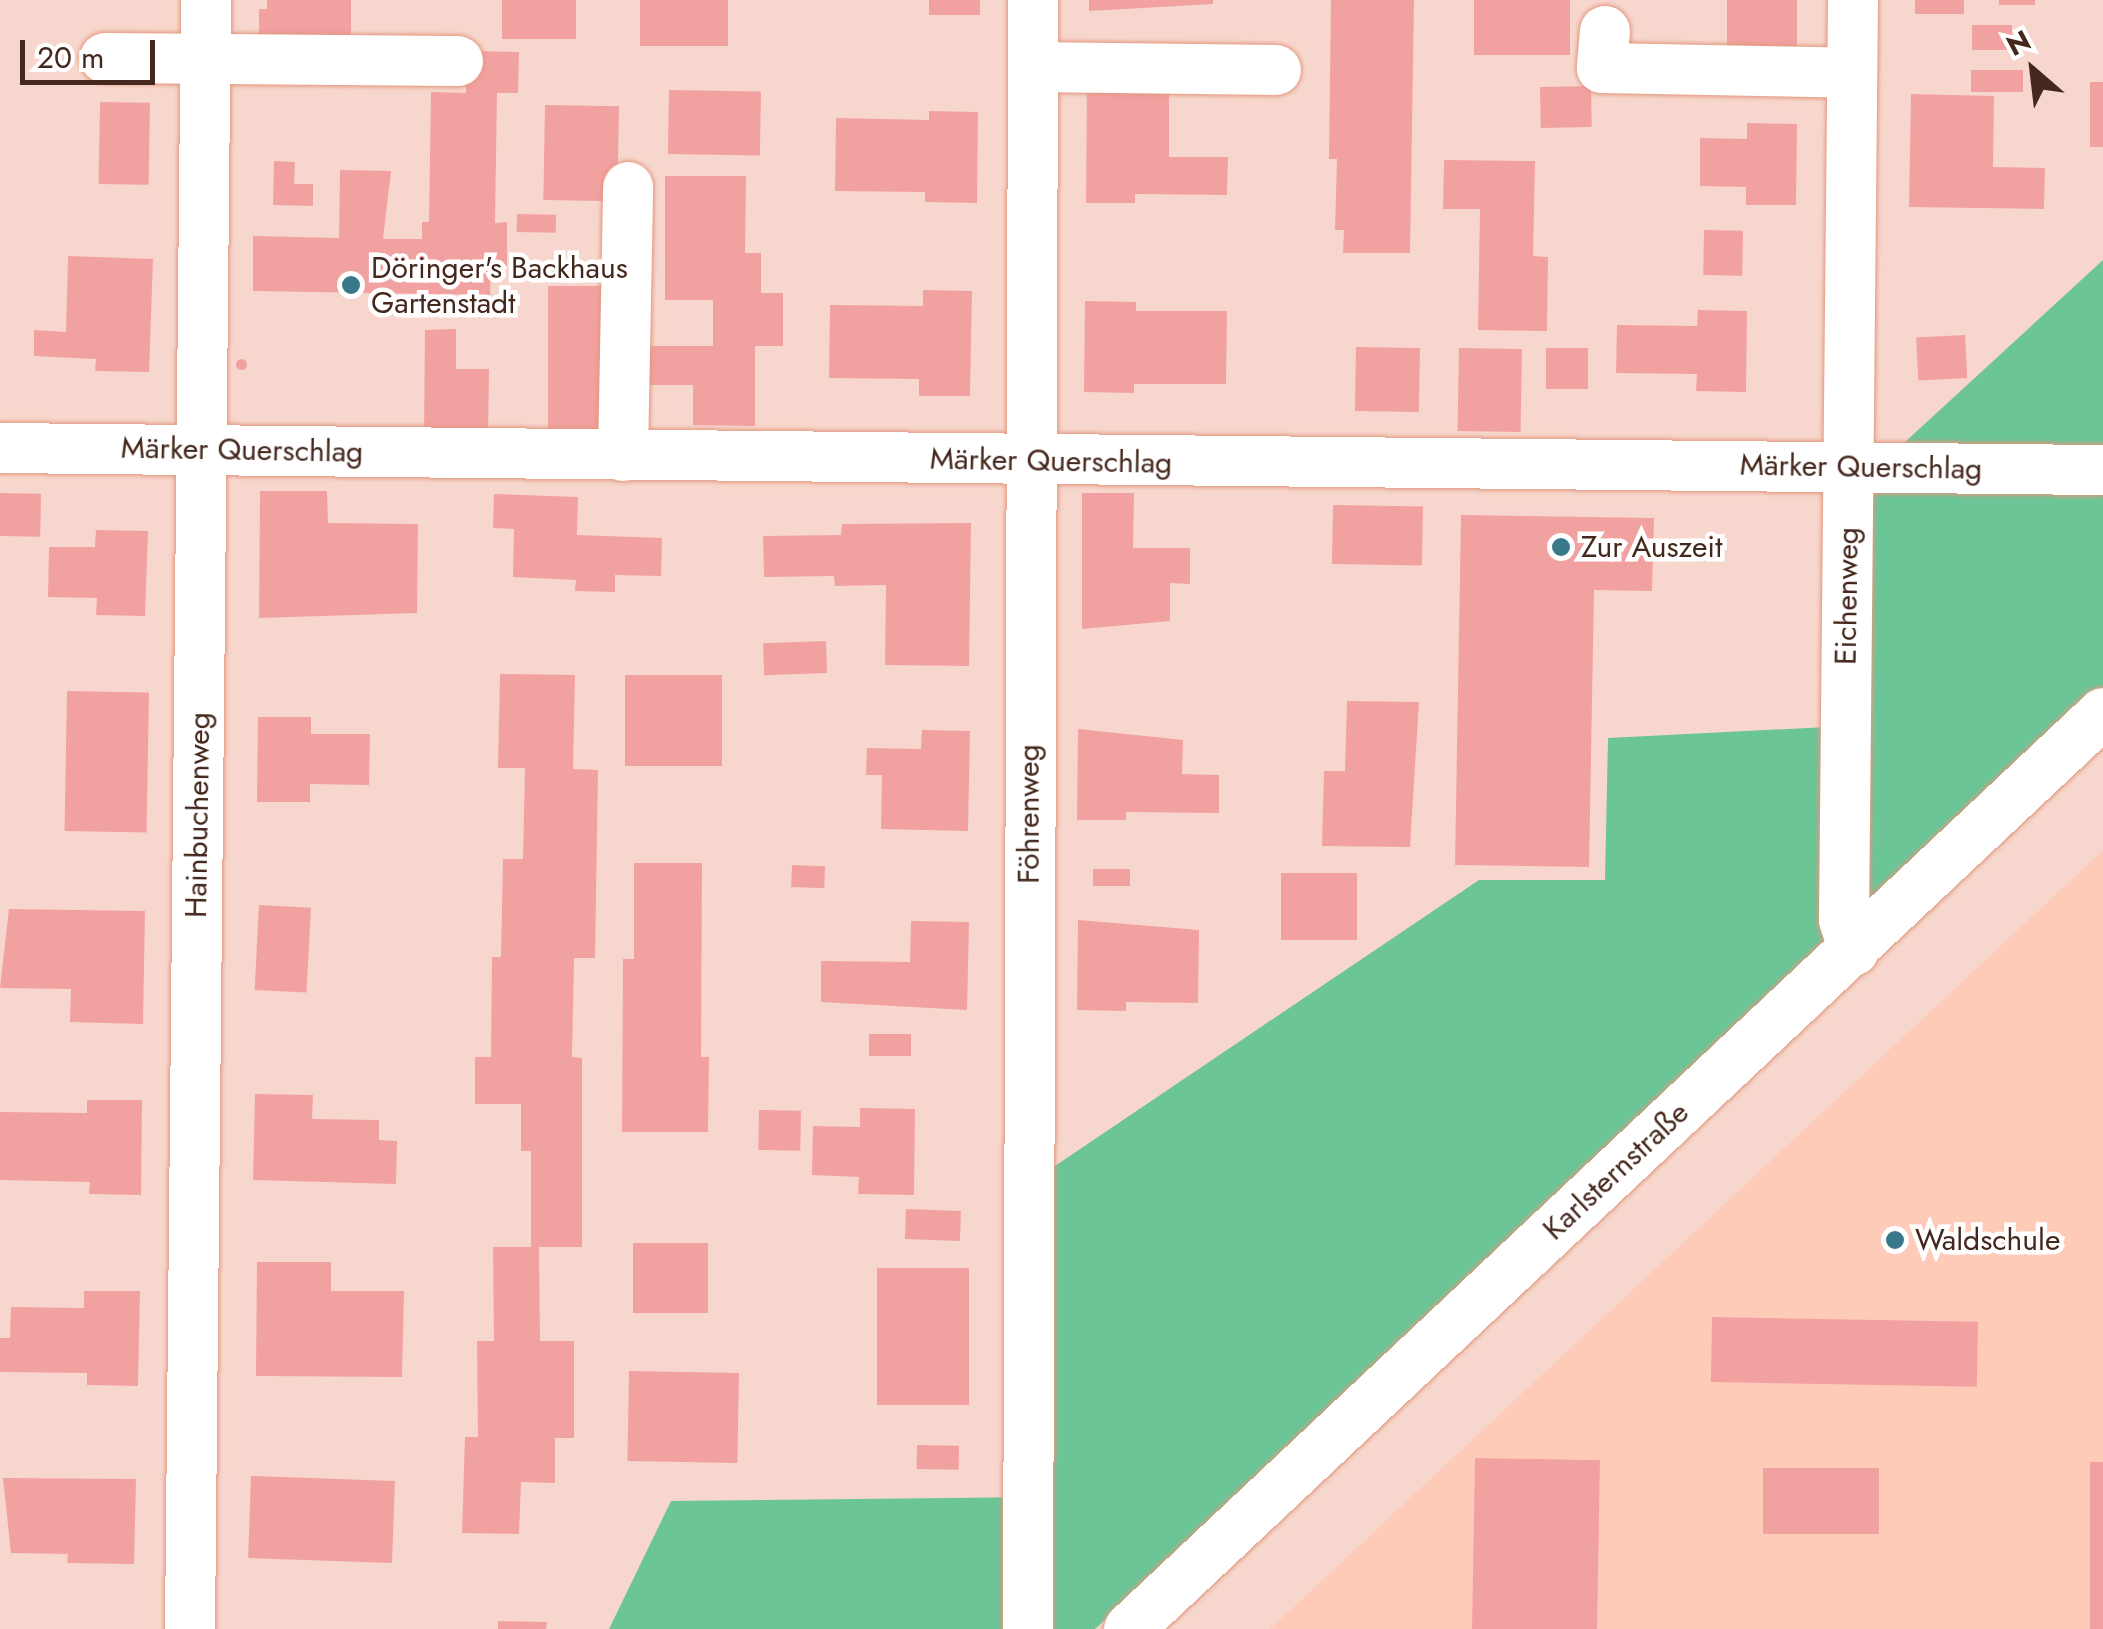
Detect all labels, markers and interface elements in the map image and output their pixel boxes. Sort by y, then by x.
scale bar [25,20,160,82]
north arrow [1983,20,2083,120]
text: N [1999,20,2038,66]
text: 20 m [37,36,104,79]
place label: Döringer's Backhaus Gartenstadt [371,250,628,320]
marker: Döringer's Backhaus Gartenstadt [340,274,362,296]
street label: Märker Querschlag [120,430,364,470]
street label: Märker Querschlag [929,441,1173,481]
street label: Märker Querschlag [1739,447,1983,487]
street label: Eichenweg [1828,527,1866,665]
place label: Zur Auszeit [1581,529,1722,565]
marker: Zur Auszeit [1550,536,1572,558]
street label: Hainbuchenweg [178,712,218,918]
street label: Föhrenweg [1011,744,1047,884]
street label: Karlsternstraße [1536,1094,1696,1248]
place label: Waldschule [1915,1222,2060,1258]
marker: Waldschule [1884,1229,1906,1251]

